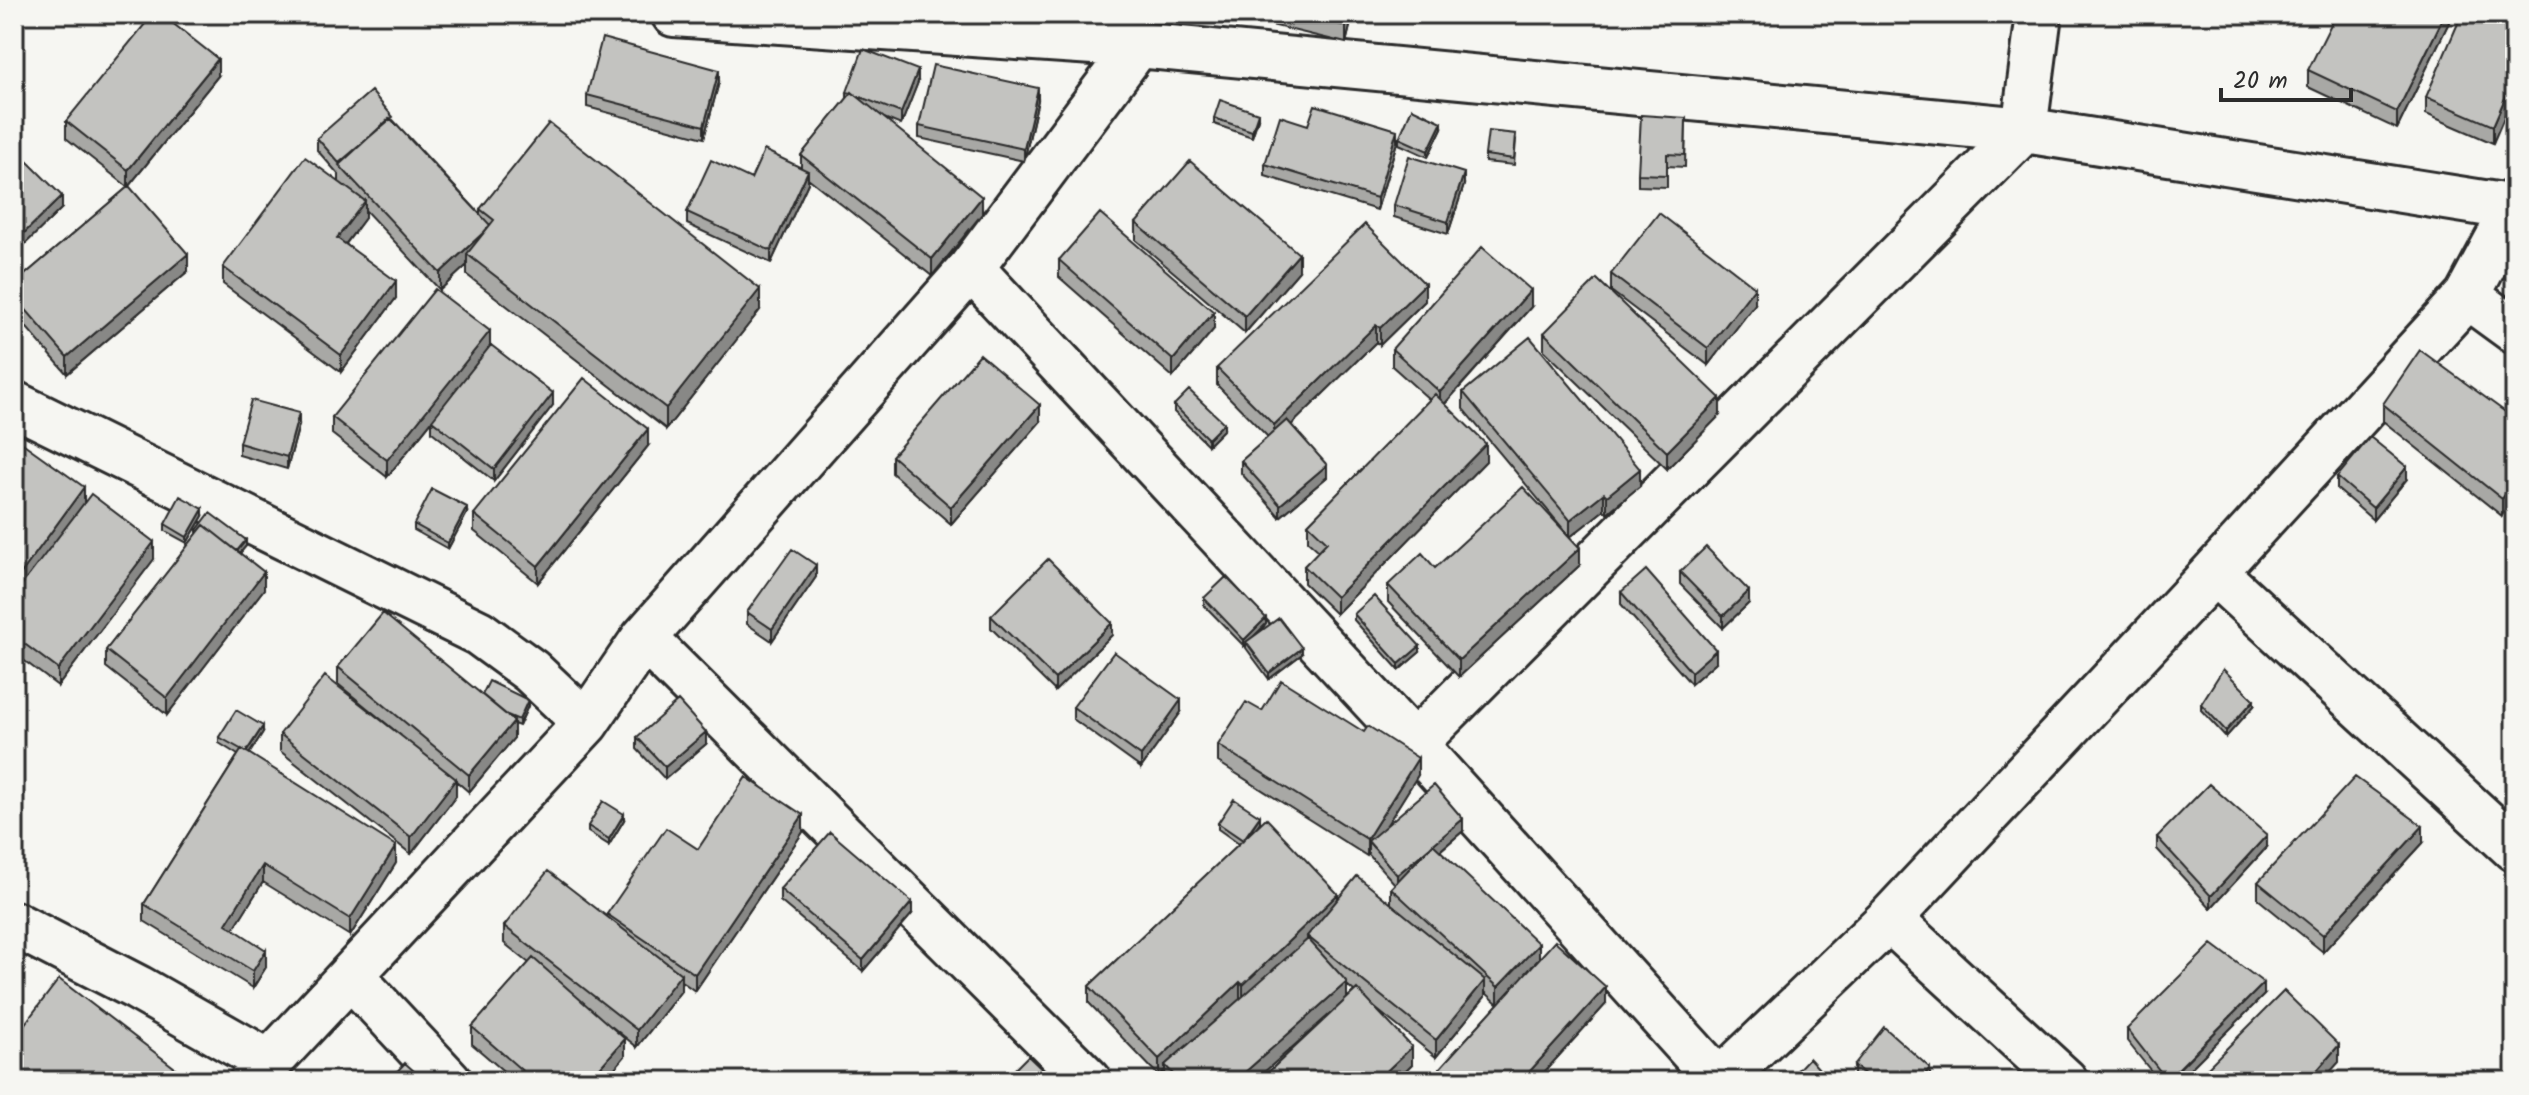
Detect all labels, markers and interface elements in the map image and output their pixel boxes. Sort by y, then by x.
scale bar [2221,52,2351,102]
text: 20 m [2233,62,2288,101]

